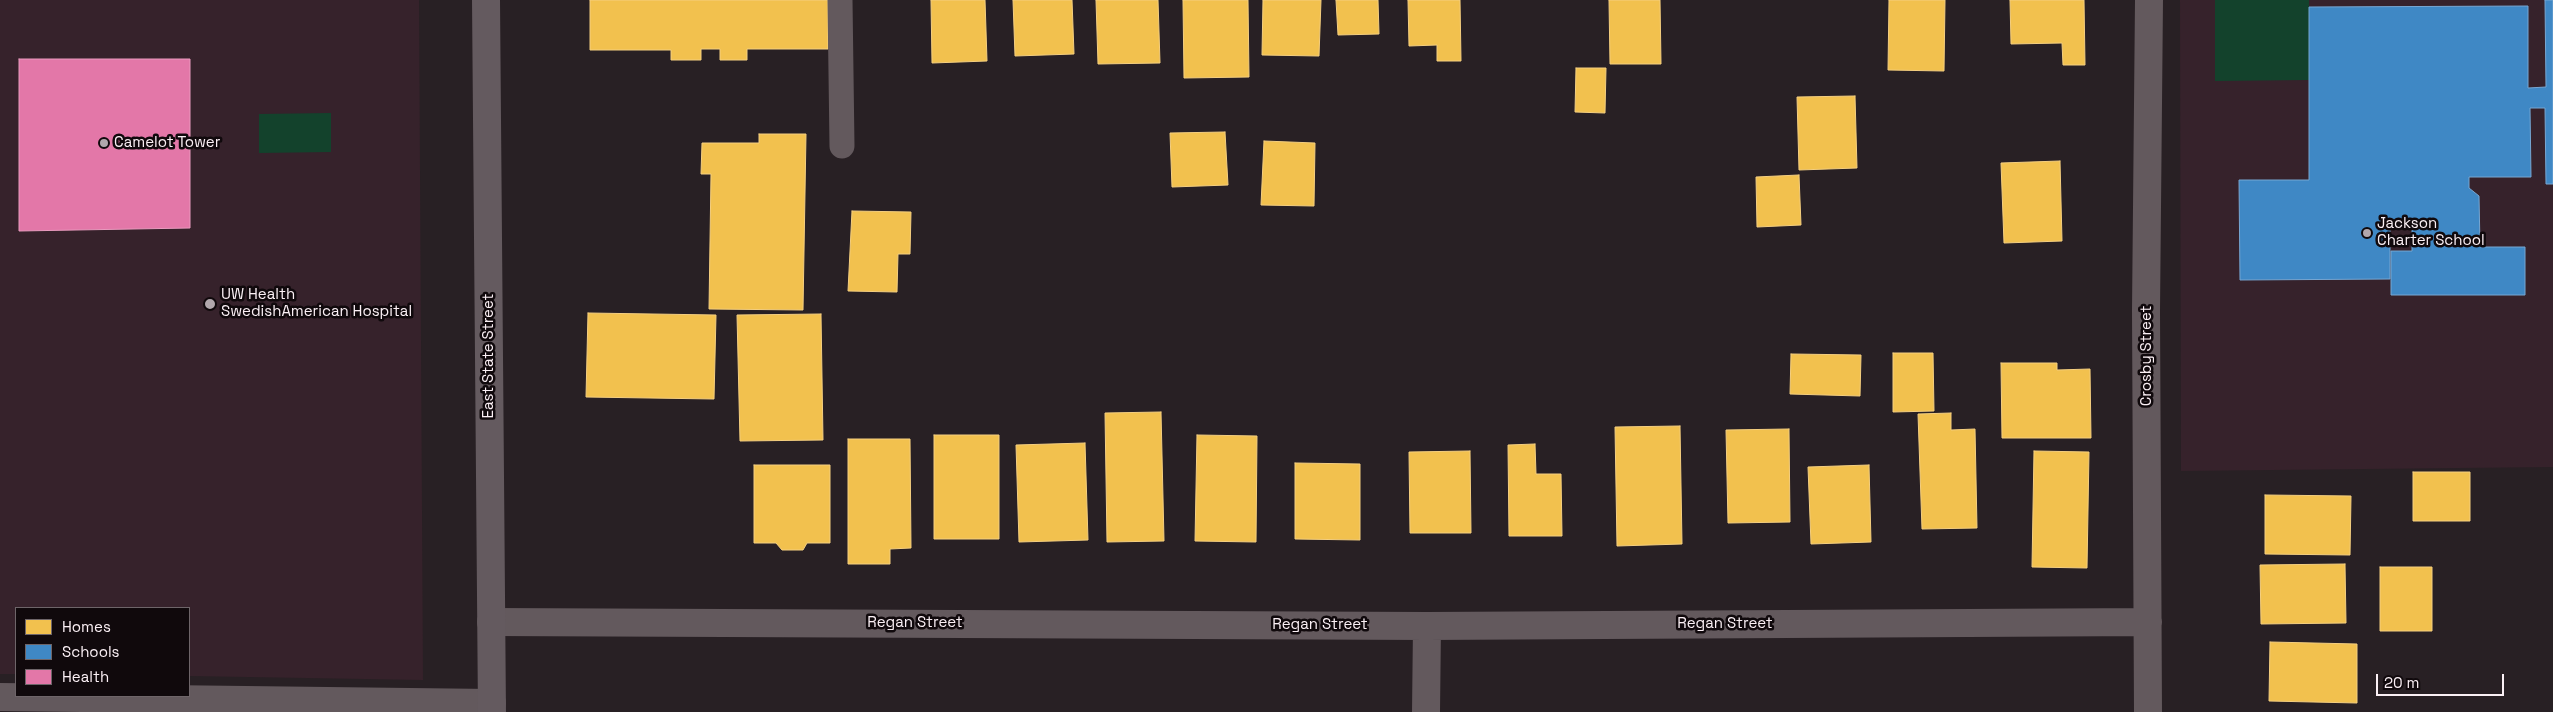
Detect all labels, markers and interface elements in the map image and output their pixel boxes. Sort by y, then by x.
place label: Camelot Tower [114,134,220,152]
marker: Camelot Tower [98,137,110,149]
place label: Jackson Charter School [2377,215,2485,250]
marker: Jackson Charter School [2361,227,2373,239]
place label: UW Health SwedishAmerican Hospital [221,286,412,321]
street label: East State Street [480,294,498,418]
marker: UW Health SwedishAmerican Hospital [203,297,217,311]
street label: Crosby Street [2138,306,2156,406]
legend [15,607,190,697]
street label: Regan Street [867,614,963,632]
street label: Regan Street [1677,615,1773,633]
street label: Regan Street [1272,616,1368,634]
text: Homes [62,617,111,636]
text: Schools [62,642,119,661]
scale bar [2378,664,2506,696]
text: Health [62,667,109,686]
text: 20 m [2384,673,2419,692]

